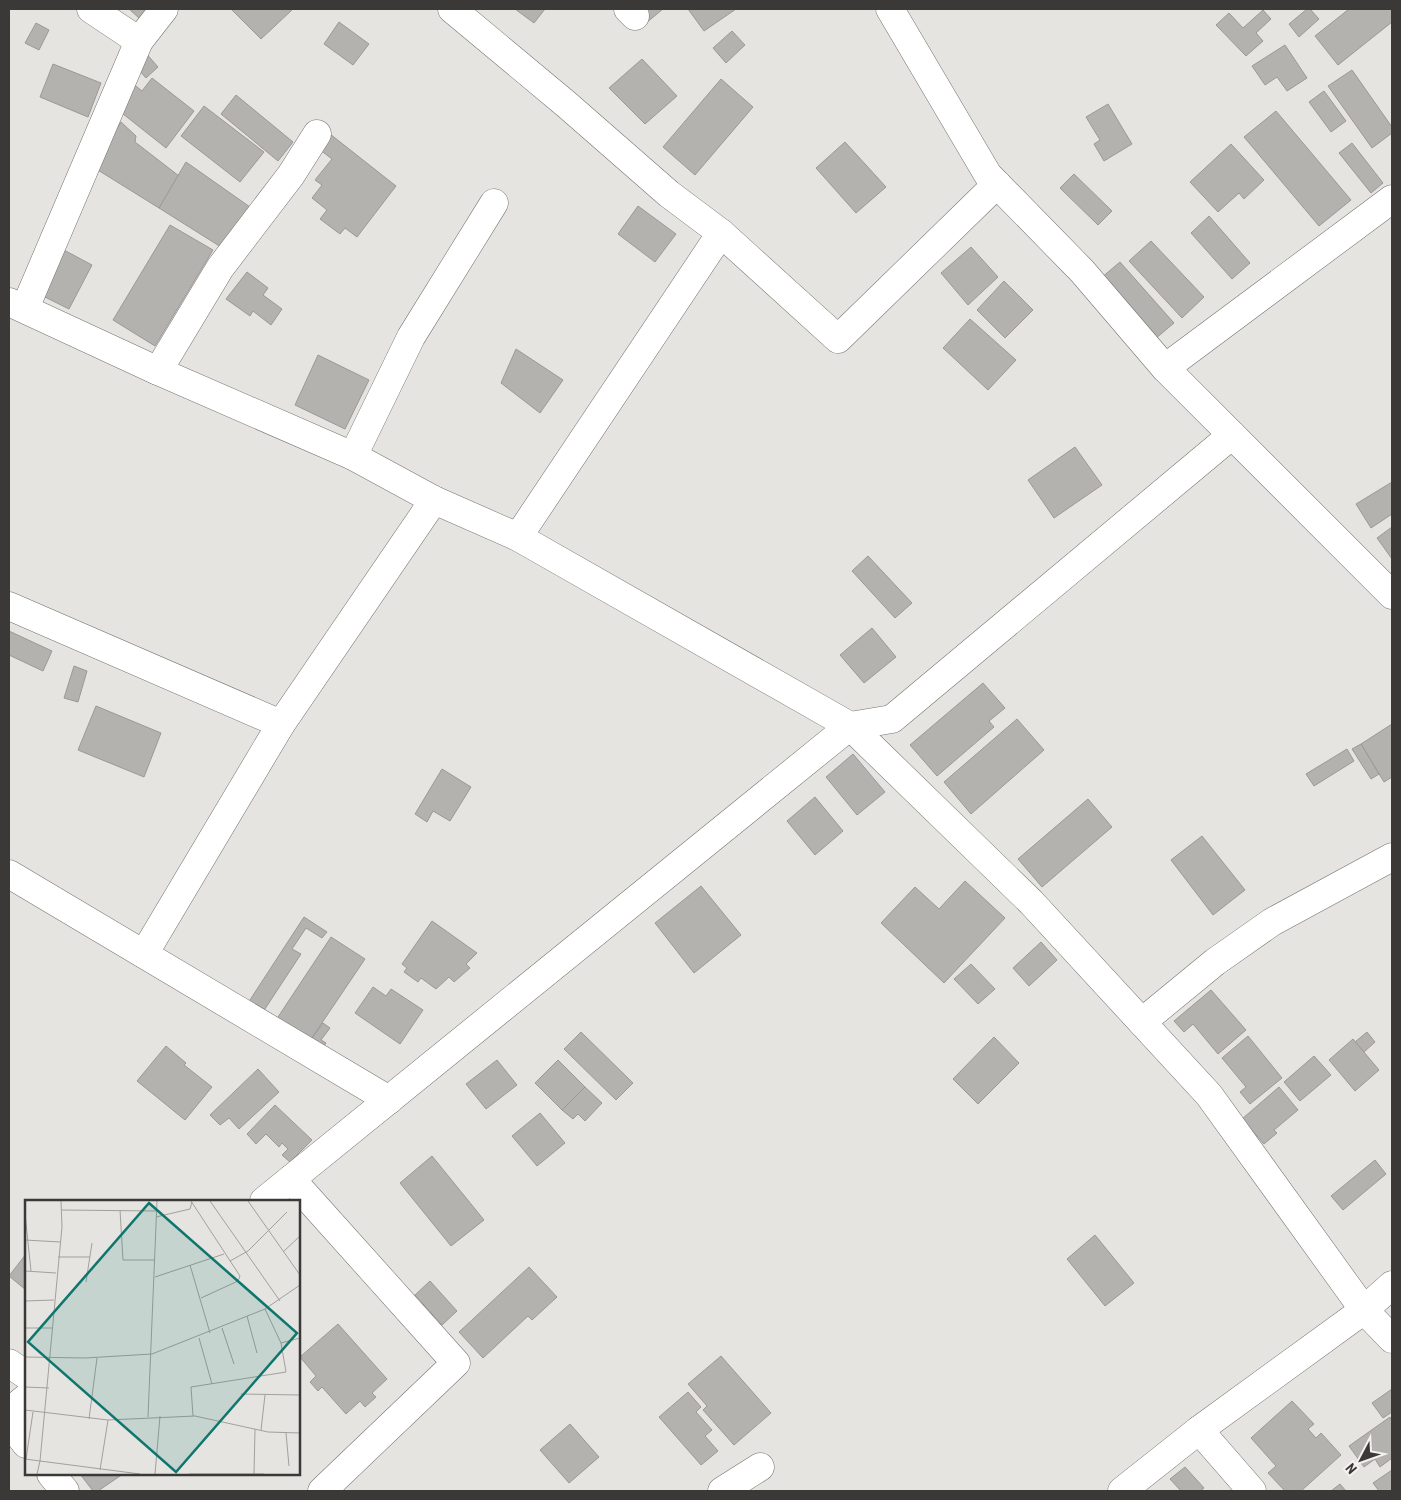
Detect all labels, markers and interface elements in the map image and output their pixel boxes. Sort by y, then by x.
inset map [25,1200,300,1475]
north arrow [1336,1435,1386,1485]
text: N [1342,1460,1360,1477]

